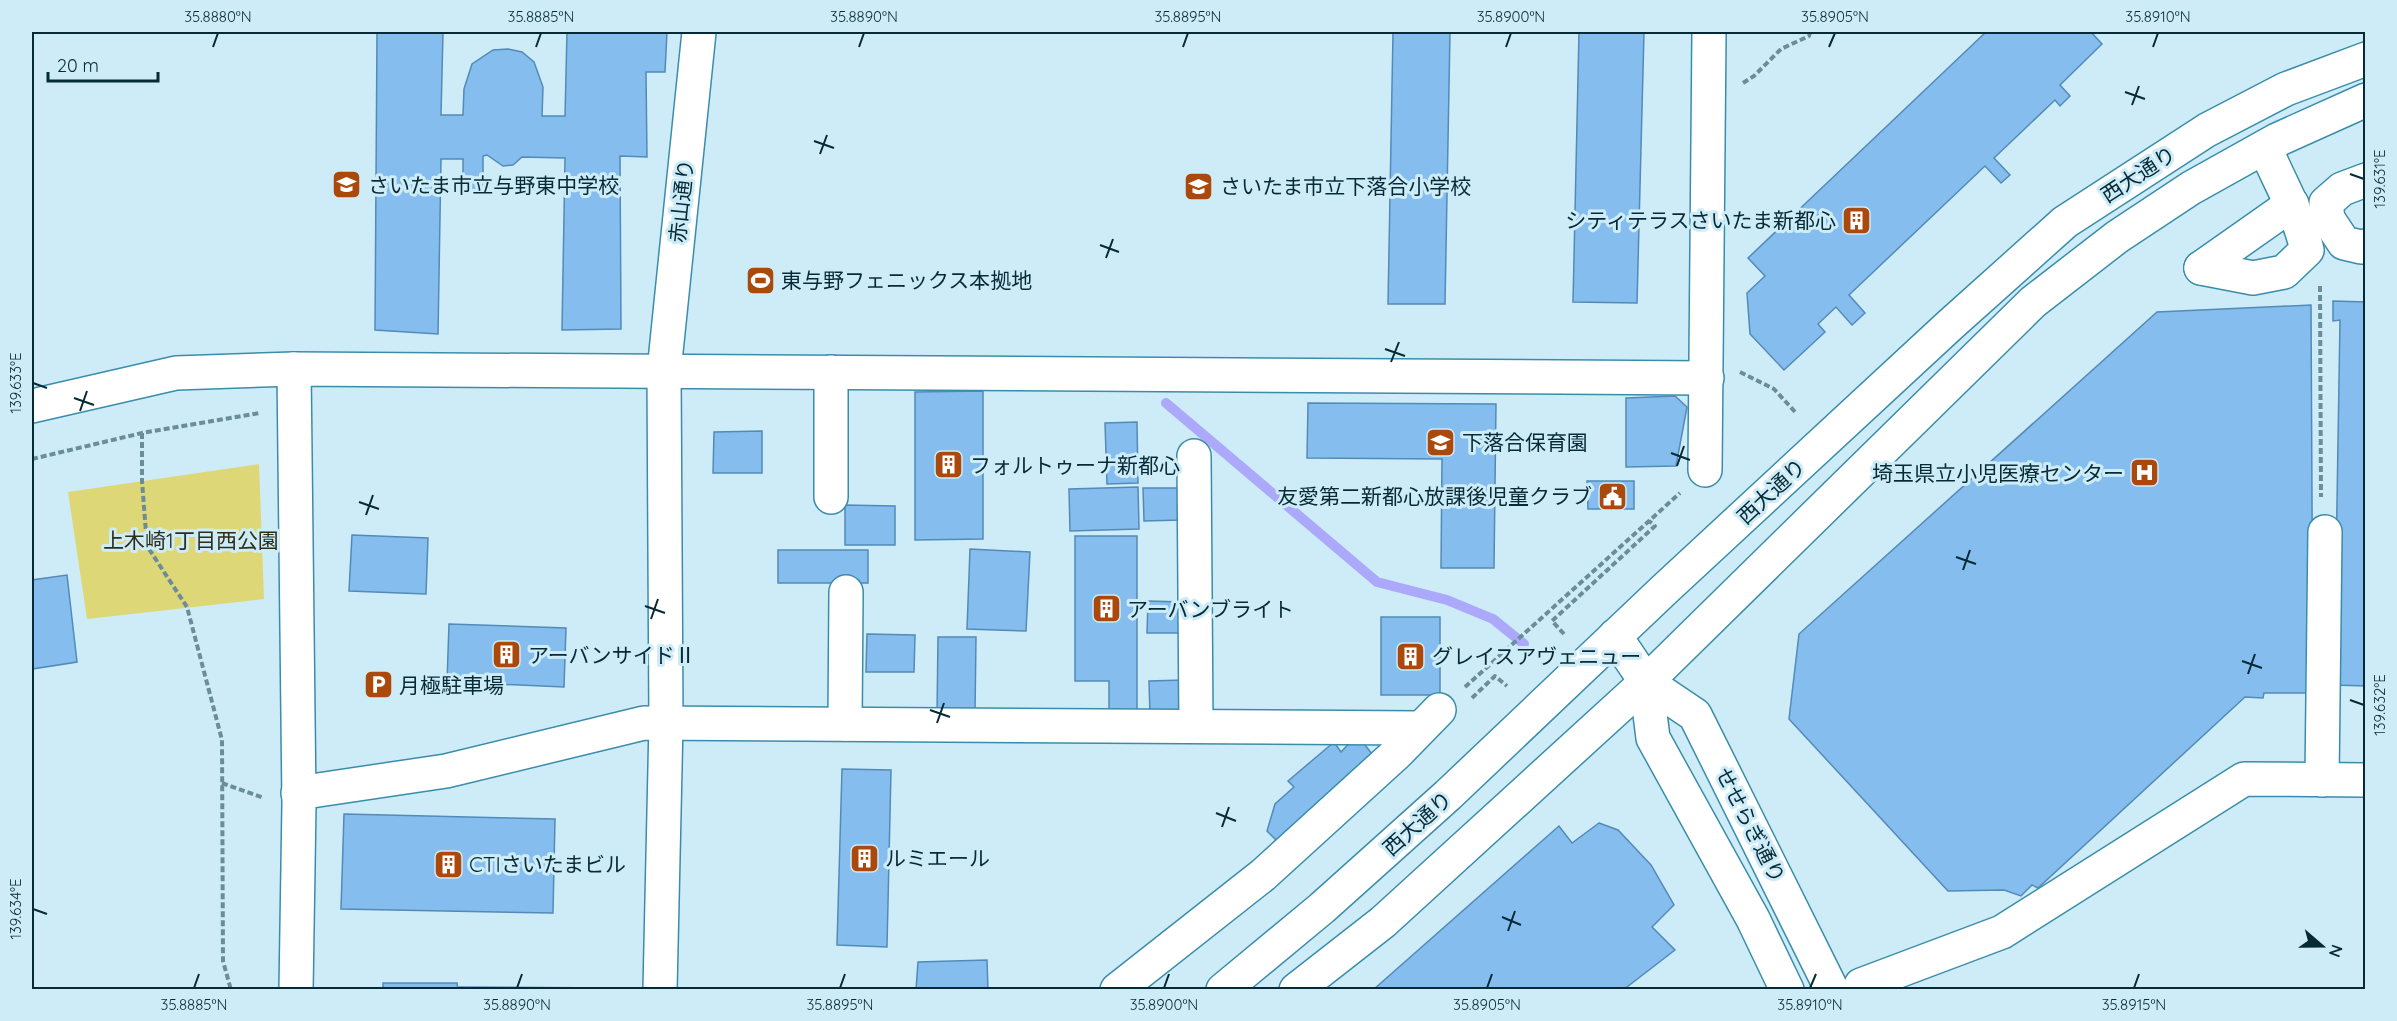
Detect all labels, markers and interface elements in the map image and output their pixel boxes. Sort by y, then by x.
text: 35.8880°N [184,7,252,26]
text: 35.8885°N [508,7,574,26]
text: 35.8890°N [830,7,898,26]
text: 35.8895°N [1154,7,1222,26]
text: 35.8900°N [1477,7,1545,26]
text: 35.8905°N [1801,7,1869,26]
text: 35.8910°N [2125,7,2191,26]
scale bar [48,45,158,83]
text: 20 m [57,54,99,77]
street label: 西大通り [2096,140,2180,208]
text: 139.631°E [2370,150,2389,208]
street label: 赤山通り [664,158,698,244]
school or university icon: さいたま市立与野東中学校 [331,169,363,201]
school or university icon: さいたま市立下落合小学校 [1183,170,1215,202]
place label: さいたま市立与野東中学校 [368,172,619,198]
place label: さいたま市立下落合小学校 [1220,173,1471,199]
building icon: シティテラスさいたま新都心 [1841,204,1873,236]
place label: シティテラスさいたま新都心 [1565,207,1836,233]
sports icon: 東与野フェニックス本拠地 [744,264,776,296]
place label: 東与野フェニックス本拠地 [781,267,1032,293]
text: 139.633°E [6,352,25,414]
school or university icon: 下落合保育園 [1425,426,1457,458]
place label: 下落合保育園 [1462,429,1588,455]
building icon: フォルトゥーナ新都心 [933,449,965,481]
place label: フォルトゥーナ新都心 [970,452,1180,478]
street label: 西大通り [1731,453,1811,529]
hospital icon: 埼玉県立小児医療センター [2129,457,2161,489]
place label: 埼玉県立小児医療センター [1872,460,2124,486]
public building icon: 友愛第二新都心放課後児童クラブ [1597,480,1629,512]
place label: 友愛第二新都心放課後児童クラブ [1277,483,1592,509]
park label: 上木崎1丁目西公園 [103,527,279,553]
building icon: アーバンブライト [1090,593,1122,625]
place label: アーバンブライト [1127,596,1294,622]
building icon: アーバンサイドⅡ [491,639,523,671]
building icon: グレイスアヴェニュー [1395,640,1427,672]
place label: アーバンサイドⅡ [528,642,696,668]
place label: グレイスアヴェニュー [1432,643,1641,669]
parking icon: 月極駐車場 [362,669,394,701]
place label: 月極駐車場 [399,672,504,698]
text: 139.632°E [2370,674,2389,736]
street label: せせらぎ通り [1711,763,1791,887]
street label: 西大通り [1377,785,1457,861]
building icon: ルミエール [848,842,880,874]
place label: ルミエール [885,845,990,871]
building icon: CTIさいたまビル [432,848,464,880]
place label: CTIさいたまビル [469,851,626,877]
text: 139.634°E [6,878,25,940]
north arrow [2292,916,2352,976]
text: N [2325,942,2348,960]
text: 35.8885°N [161,995,227,1014]
text: 35.8890°N [483,995,551,1014]
text: 35.8895°N [806,995,874,1014]
text: 35.8900°N [1130,995,1198,1014]
text: 35.8905°N [1453,995,1521,1014]
text: 35.8910°N [1777,995,1843,1014]
text: 35.8915°N [2102,995,2166,1014]

